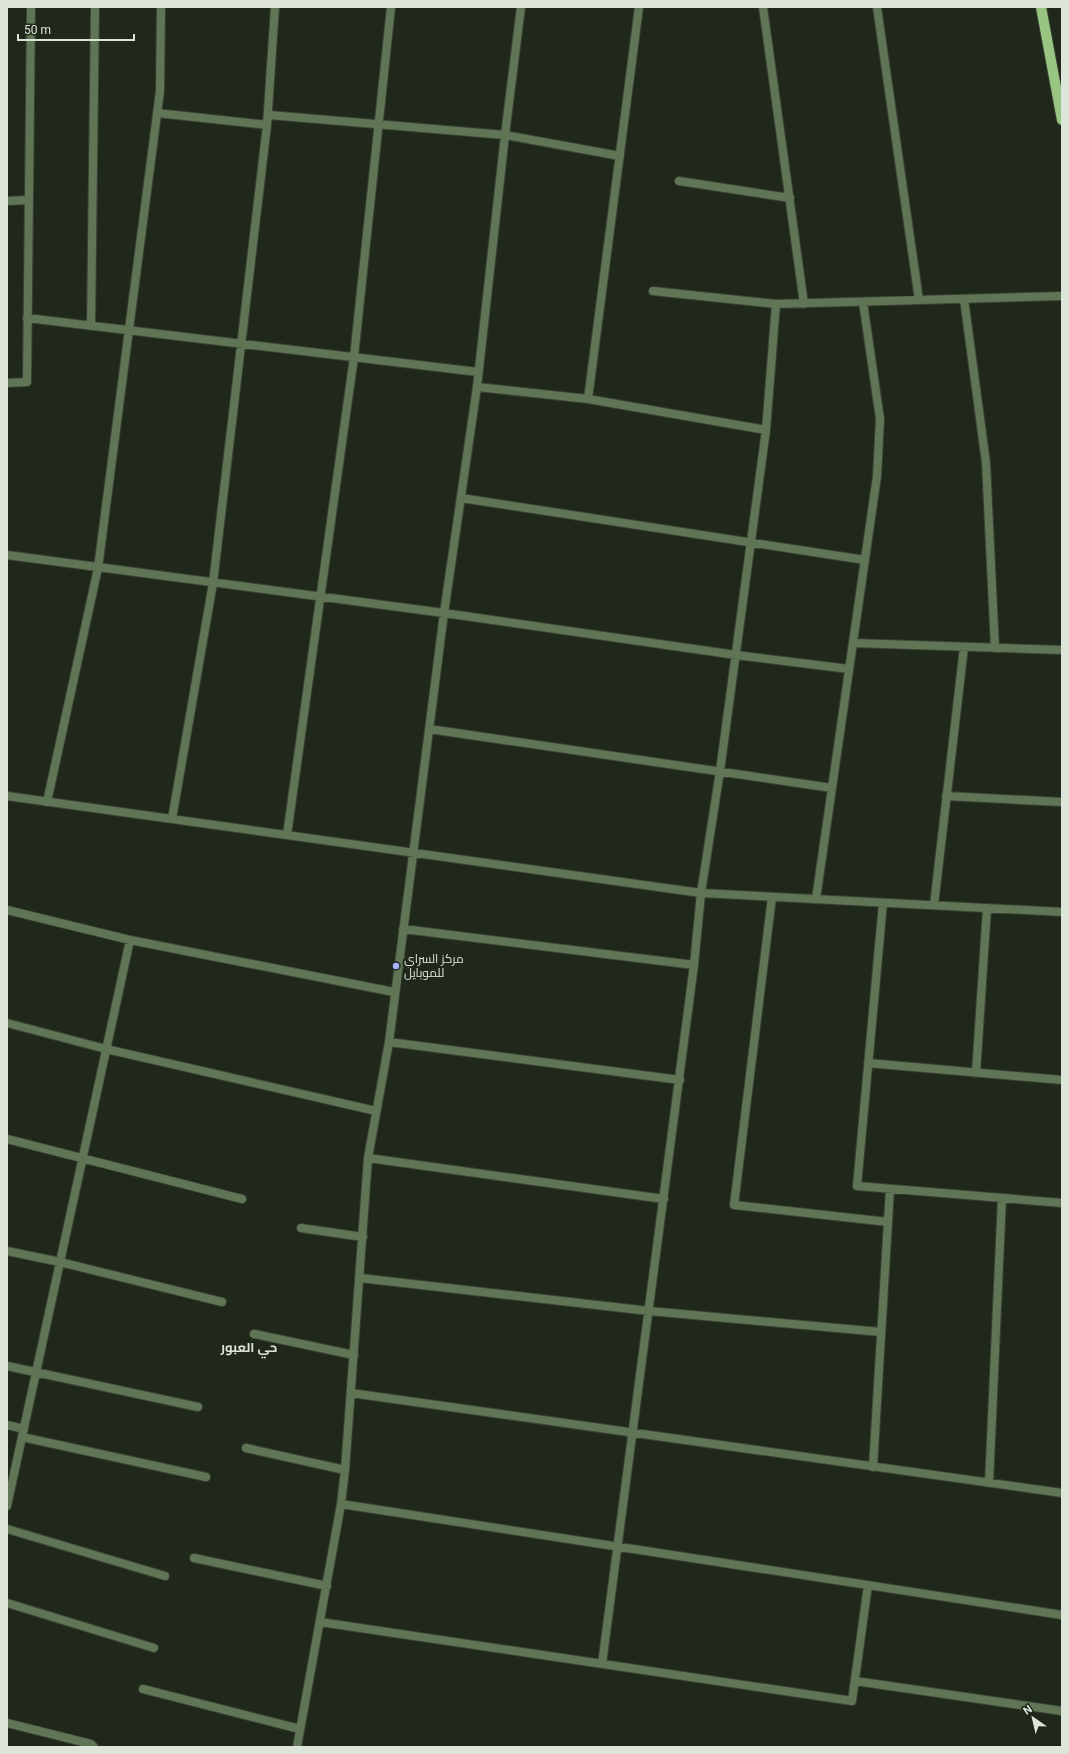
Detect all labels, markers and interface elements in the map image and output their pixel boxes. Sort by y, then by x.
scale bar [18,16,134,42]
text: 50 m [24,23,51,37]
place label: مركز السراي للموبايل [404,952,464,980]
marker: مركز السراي للموبايل [391,961,401,971]
district label: حي العبور [220,1340,277,1359]
north arrow [1013,1698,1053,1738]
text: N [1021,1702,1035,1718]

